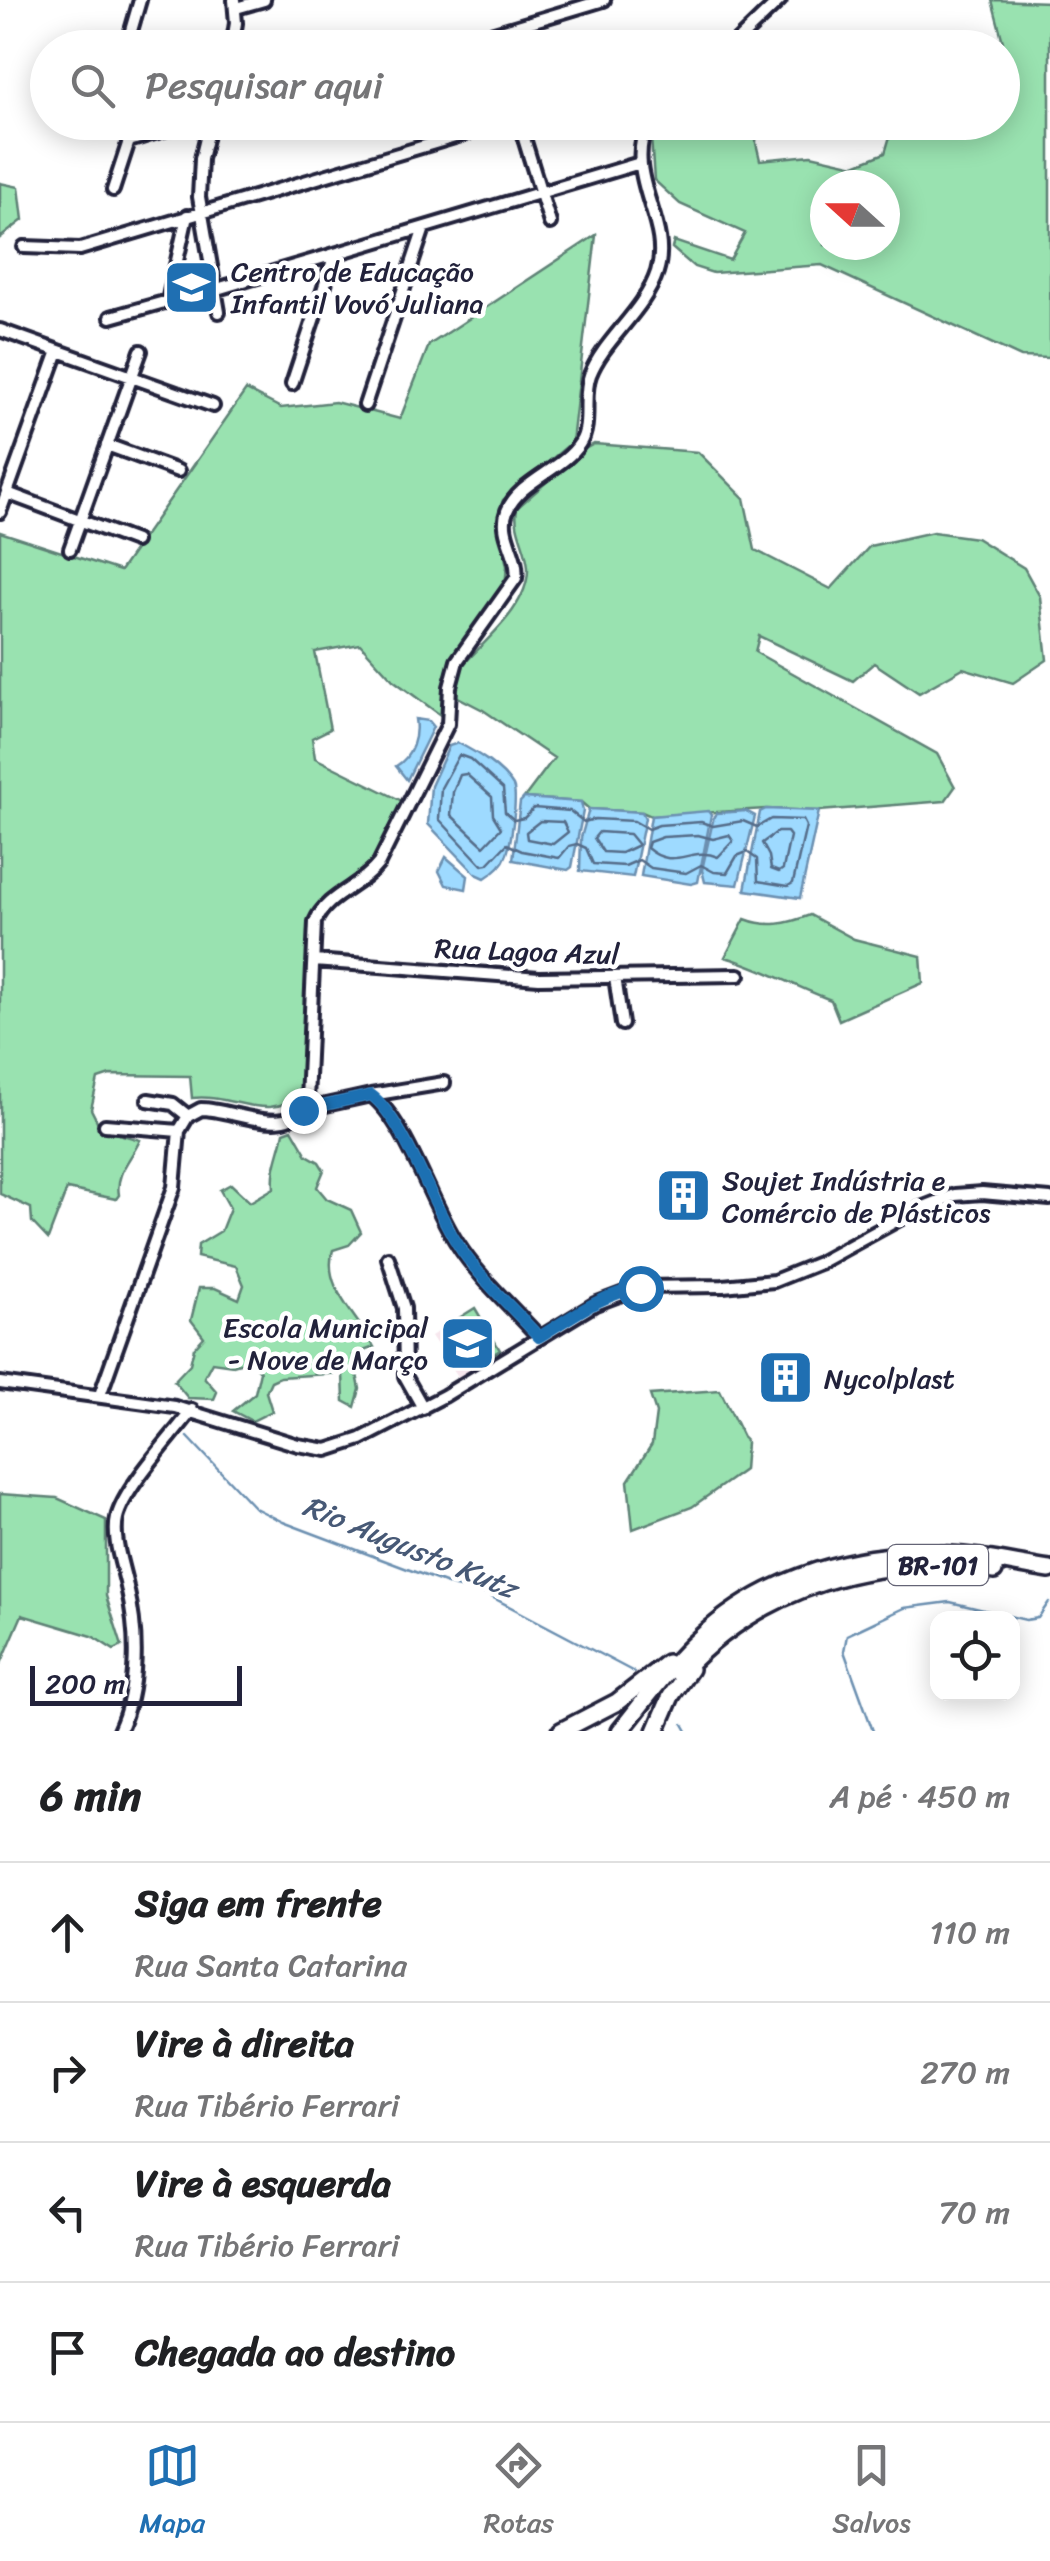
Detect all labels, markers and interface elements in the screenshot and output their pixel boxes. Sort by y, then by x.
search box [30,30,1020,140]
text: Pesquisar aqui [145,52,383,119]
icon: search [65,58,120,113]
north arrow [810,170,900,260]
place label: Centro de Educação Infantil Vovó Juliana [230,247,484,328]
school or university icon: Centro de Educação Infantil Vovó Juliana [162,257,222,317]
street label: Rua Lagoa Azul [434,924,621,979]
route end [281,1088,327,1134]
place label: Soujet Indústria e Comércio de Plásticos [722,1156,991,1237]
building icon: Soujet Indústria e Comércio de Plásticos [653,1166,713,1226]
route start [618,1266,664,1312]
place label: Escola Municipal - Nove de Março [223,1303,429,1384]
school or university icon: Escola Municipal - Nove de Março [437,1313,497,1373]
building icon: Nycolplast [755,1348,815,1408]
place label: Nycolplast [824,1354,955,1403]
water label: Rio Augusto Kutz [295,1479,530,1616]
road number: BR-101 [888,1545,988,1585]
map controls [930,1611,1020,1701]
button: locate [930,1611,1020,1701]
text: 200 m [45,1659,125,1708]
scale bar [30,1661,242,1706]
text: 6 min [40,1759,141,1833]
text: A pé · 450 m [829,1768,1010,1825]
text: Siga em frente [135,1870,382,1937]
text: 110 m [929,1904,1010,1961]
icon: ahead [40,1905,95,1960]
text: Rua Santa Catarina [135,1937,407,1994]
text: Vire à direita [135,2010,354,2077]
text: 270 m [920,2044,1010,2101]
icon: right [40,2045,95,2100]
text: Rua Tibério Ferrari [135,2077,399,2134]
text: Vire à esquerda [135,2150,391,2217]
text: 70 m [939,2184,1010,2241]
icon: left [40,2185,95,2240]
text: Rua Tibério Ferrari [135,2217,399,2274]
text: Chegada ao destino [135,2319,455,2386]
icon: arrive [40,2325,95,2380]
tab: Mapa [139,2438,205,2547]
tab: Rotas [483,2438,554,2547]
tab: Salvos [832,2438,911,2547]

